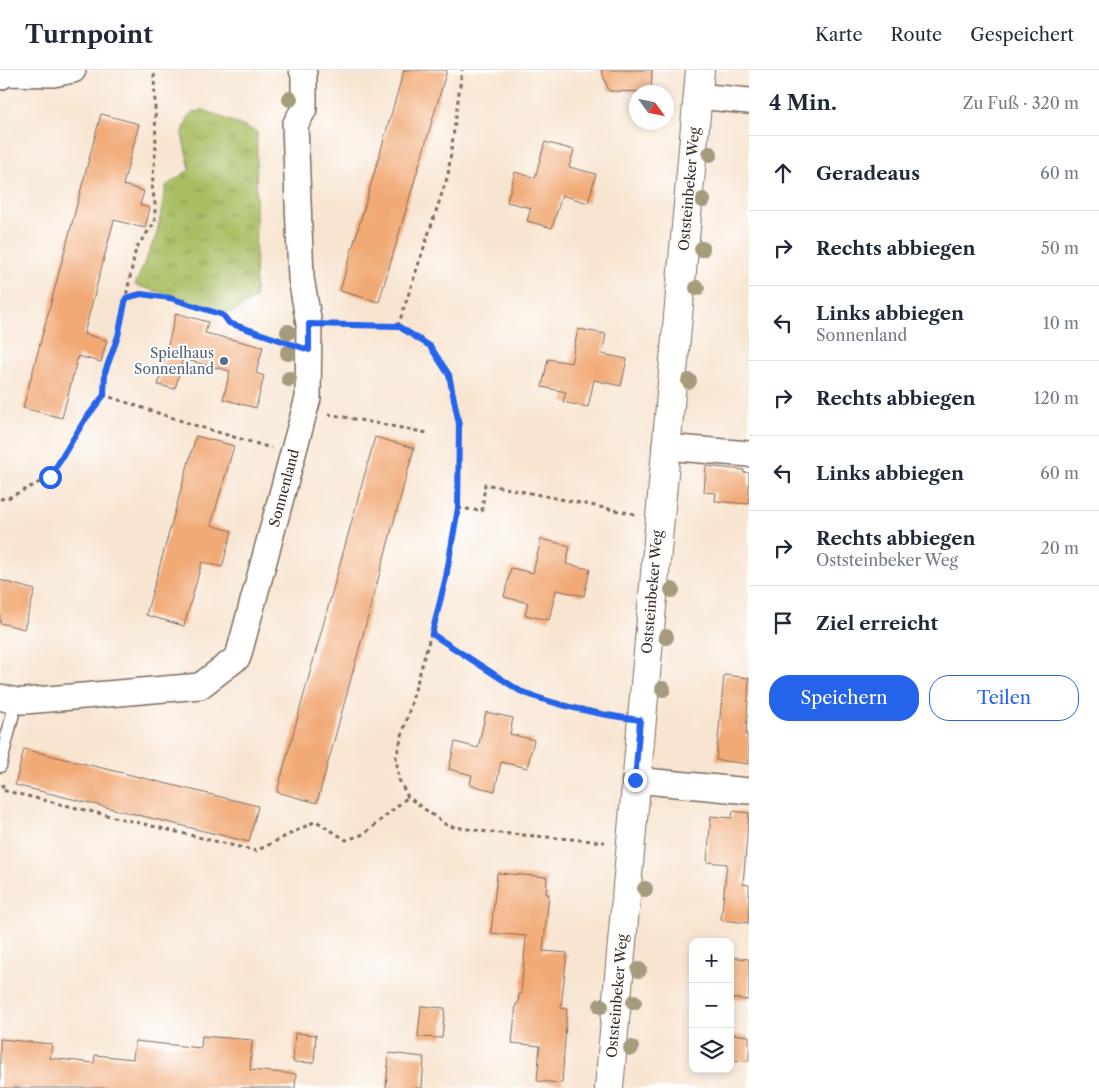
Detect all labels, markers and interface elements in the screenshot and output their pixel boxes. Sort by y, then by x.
text: Turnpoint [25,20,153,49]
text: Karte [815,24,863,46]
text: Route [891,24,942,46]
text: Gespeichert [970,24,1074,46]
north arrow [629,85,674,130]
text: 4 Min. [769,90,837,115]
text: Zu Fuß · 320 m [963,93,1079,113]
street label: Oststeinbeker Weg [675,126,703,252]
icon: ahead [769,159,797,187]
text: Geradeaus [816,162,920,185]
text: 60 m [1040,163,1079,183]
icon: right [769,234,797,262]
text: Rechts abbiegen [816,237,976,260]
text: 50 m [1041,238,1079,258]
text: Links abbiegen [816,302,964,325]
icon: left [769,309,797,337]
text: 10 m [1043,313,1079,333]
text: Sonnenland [816,325,907,345]
place label: Spielhaus Sonnenland [134,344,214,378]
marker: Spielhaus Sonnenland [218,355,230,367]
icon: right [769,384,797,412]
text: Rechts abbiegen [816,387,976,410]
text: 120 m [1034,388,1079,408]
street label: Sonnenland [265,447,303,529]
icon: left [769,459,797,487]
text: Links abbiegen [816,462,964,485]
text: 60 m [1040,463,1079,483]
route start [39,466,62,489]
text: Rechts abbiegen [816,527,976,550]
street label: Oststeinbeker Weg [638,529,666,655]
icon: right [769,534,797,562]
text: 20 m [1040,538,1079,558]
text: Oststeinbeker Weg [816,550,958,570]
icon: arrive [769,609,797,637]
text: Ziel erreicht [816,612,938,635]
button: Speichern [769,675,919,721]
button: Teilen [929,675,1079,721]
route end [624,769,647,792]
street label: Oststeinbeker Weg [603,933,631,1059]
map controls [689,938,734,1073]
button: + [689,938,734,983]
button: − [689,983,734,1028]
button: layers [689,1028,734,1073]

